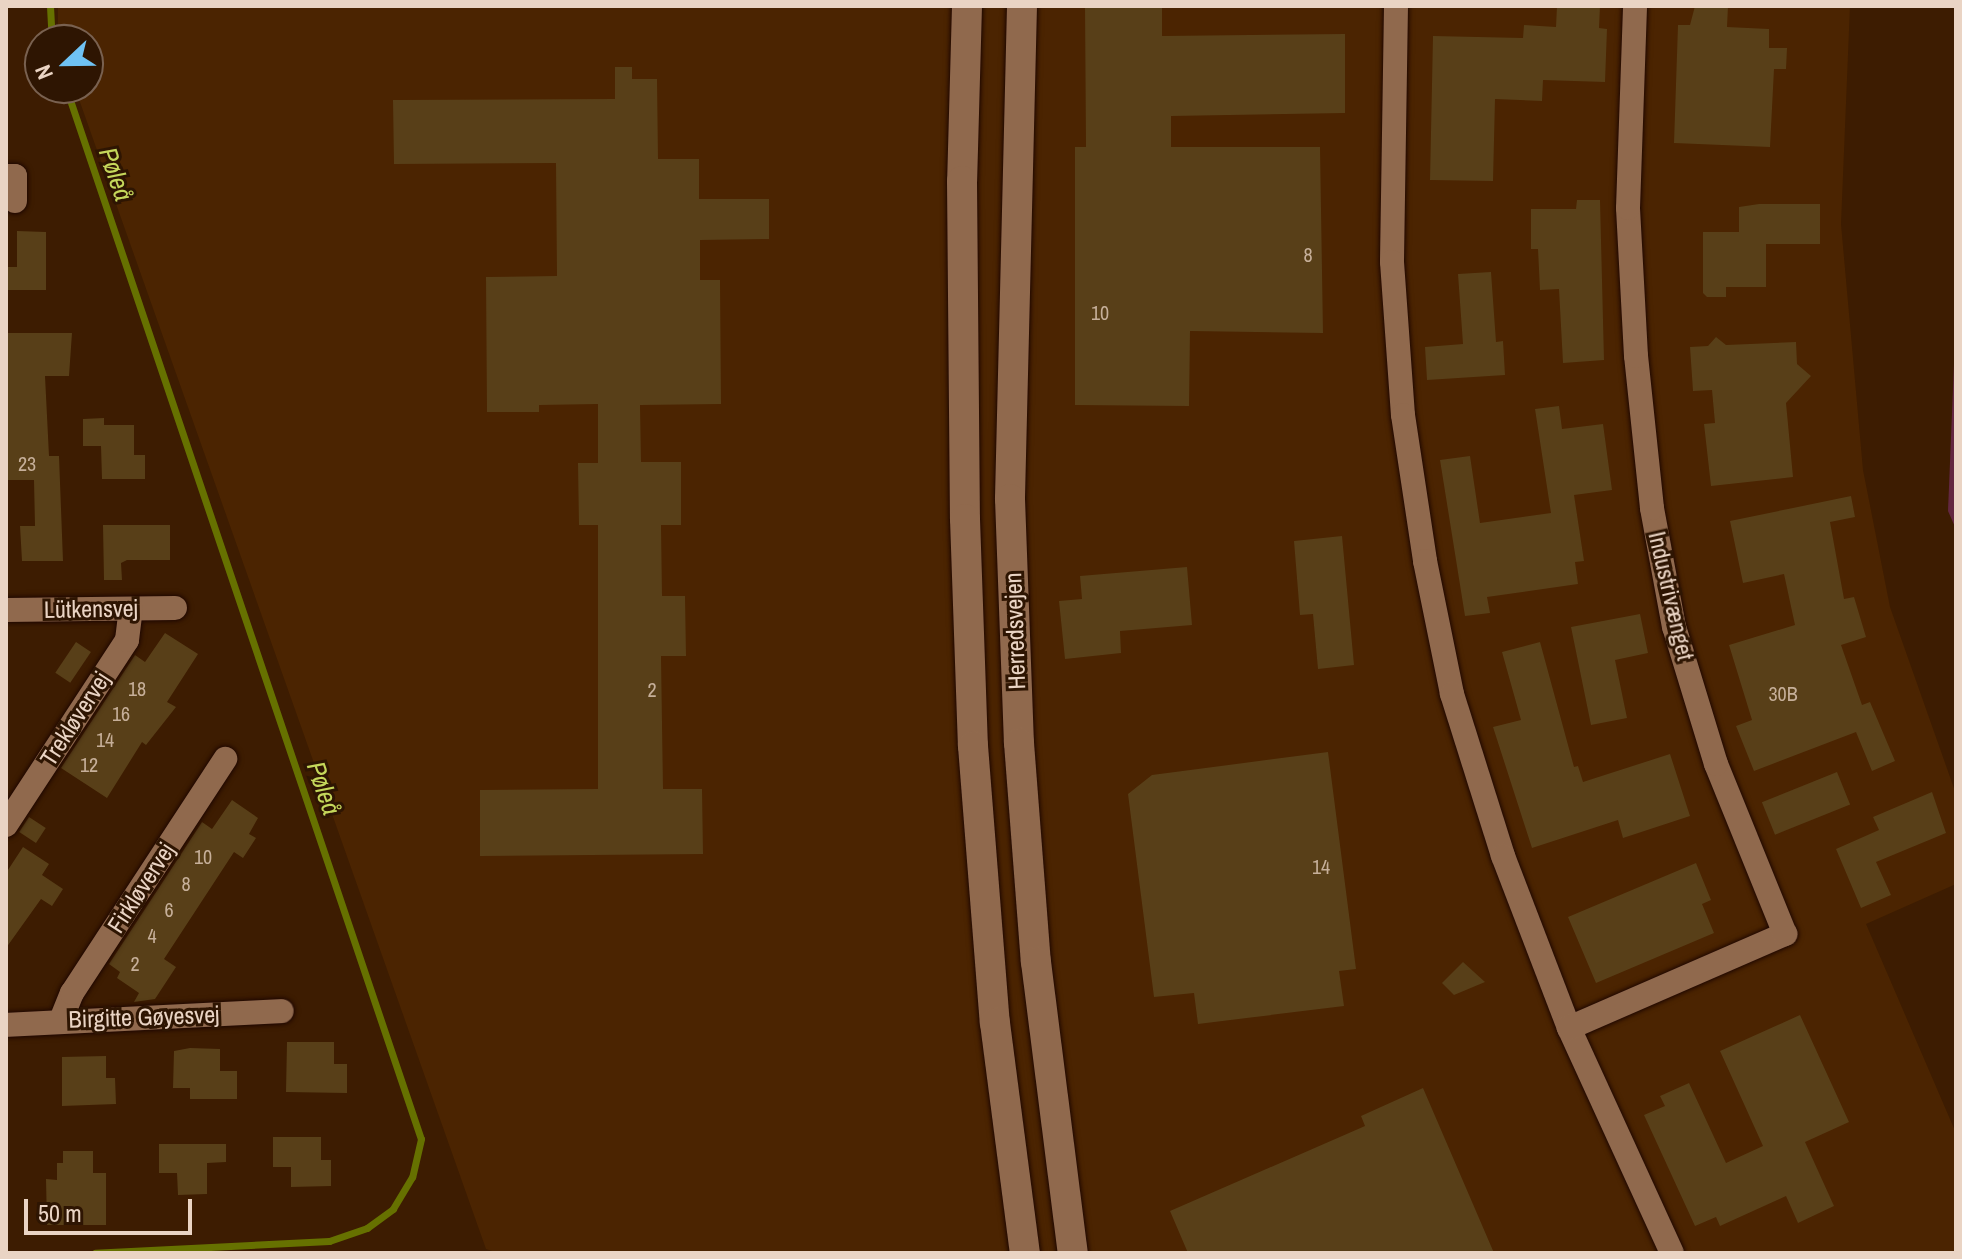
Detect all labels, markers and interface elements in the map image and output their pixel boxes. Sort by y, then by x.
north arrow [24,24,104,104]
text: N [27,61,60,84]
water label: Pøleå [92,143,140,205]
house number: 8 [1303,242,1313,266]
house number: 10 [1091,300,1109,324]
house number: 23 [18,451,36,475]
street label: Industrivænget [1642,529,1700,663]
street label: Herredsvejen [999,572,1031,690]
street label: Lütkensvej [44,594,138,624]
street label: Trekløvervej [34,667,116,771]
house number: 18 [128,676,146,700]
house number: 2 [647,677,657,701]
house number: 30B [1768,681,1798,705]
house number: 16 [112,701,130,725]
house number: 14 [96,727,114,751]
house number: 12 [80,752,98,776]
water label: Pøleå [300,757,348,819]
street label: Firkløvervej [101,838,181,938]
house number: 10 [194,844,212,868]
house number: 14 [1312,854,1330,878]
house number: 8 [181,871,191,895]
house number: 6 [164,897,174,921]
house number: 4 [147,923,157,947]
house number: 2 [130,951,140,975]
street label: Birgitte Gøyesvej [68,1000,220,1034]
scale bar [28,1183,196,1233]
text: 50 m [38,1197,82,1229]

